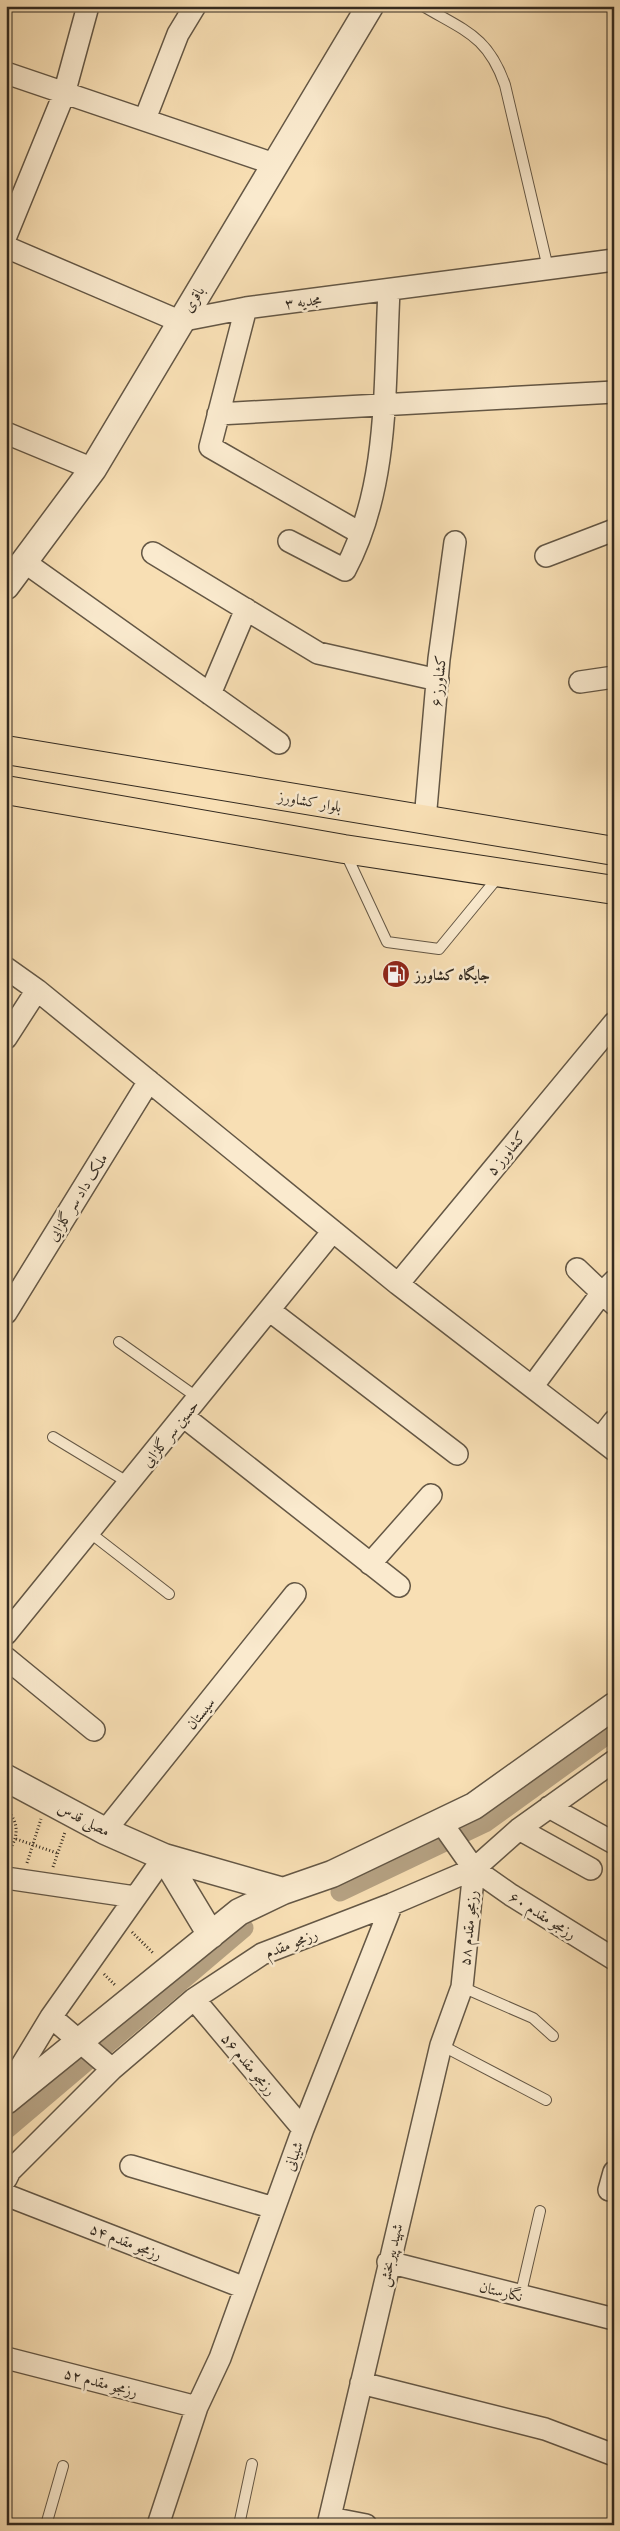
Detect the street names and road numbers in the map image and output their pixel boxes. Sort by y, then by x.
street label: باقری [177,282,209,316]
street label: مجدیه ۳ [283,288,323,314]
street label: کشاورز ۶ [425,654,451,708]
street label: بلوار کشاورز [275,785,343,817]
street label: کشاورز ۵ [481,1126,531,1180]
street label: ملک داد سر گلزایی [42,1149,112,1245]
street label: حسین سر گلزایی [136,1395,204,1471]
street label: سیستان [180,1692,220,1734]
street label: مصلی قدس [54,1797,114,1842]
street label: رزمجو مقدم ۶۰ [504,1886,581,1947]
street label: رزمجو مقدم ۵۸ [454,1889,485,1967]
street label: رزمجو مقدم [262,1923,322,1966]
street label: رزمجو مقدم ۵۶ [214,2028,281,2102]
street label: شیبانی [278,2138,308,2174]
street label: رزمجو مقدم ۵۴ [86,2218,165,2267]
street label: شهید پیربخش [373,2221,408,2289]
street label: نگارستان [477,2276,525,2307]
street label: رزمجو مقدم ۵۲ [61,2362,140,2405]

